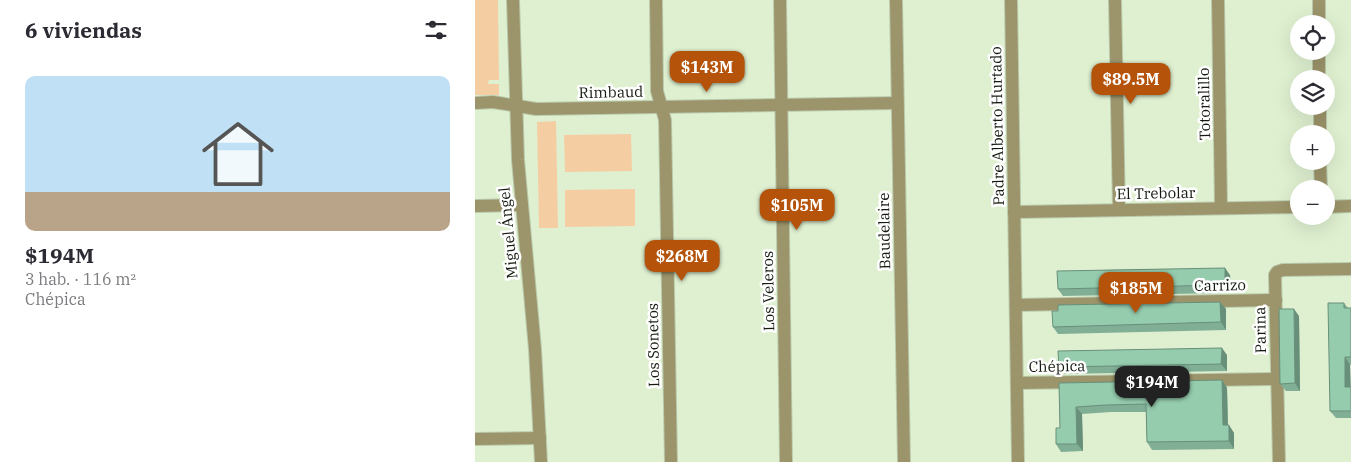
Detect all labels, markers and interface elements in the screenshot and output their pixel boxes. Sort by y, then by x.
map controls [1290,15,1335,225]
button: locate [1290,15,1335,60]
text: 6 viviendas [25,16,142,44]
icon: filters [422,16,450,44]
street label: Padre Alberto Hurtado [986,46,1008,206]
pin: $143M [672,51,742,93]
text: $143M [681,57,733,77]
pin: $89.5M [1090,62,1172,105]
street label: Totoralillo [1194,67,1214,141]
text: $89.5M [1102,69,1160,89]
button: layers [1290,70,1335,115]
street label: Rimbaud [578,82,644,102]
icon: home [193,109,283,199]
button: + [1290,125,1335,170]
button: − [1290,180,1335,225]
street label: El Trebolar [1116,183,1196,203]
street label: Miguel Ángel [495,186,521,280]
pin: $105M [762,188,832,231]
street label: Baudelaire [874,192,894,270]
text: $105M [771,195,823,215]
pin: $268M [647,240,717,282]
text: $194M [25,241,94,269]
text: $268M [656,246,708,266]
street label: Los Veleros [758,251,778,331]
text: 3 hab. · 116 m² [25,269,136,289]
pin: $185M [1101,272,1171,314]
street label: Carrizo [1194,275,1246,295]
text: $185M [1110,278,1162,298]
text: Chépica [25,289,86,309]
street label: Los Sonetos [643,303,663,387]
street label: Parina [1250,307,1270,353]
street label: Chépica [1028,356,1086,376]
pin: $194M [1117,366,1187,408]
text: $194M [1126,372,1178,392]

